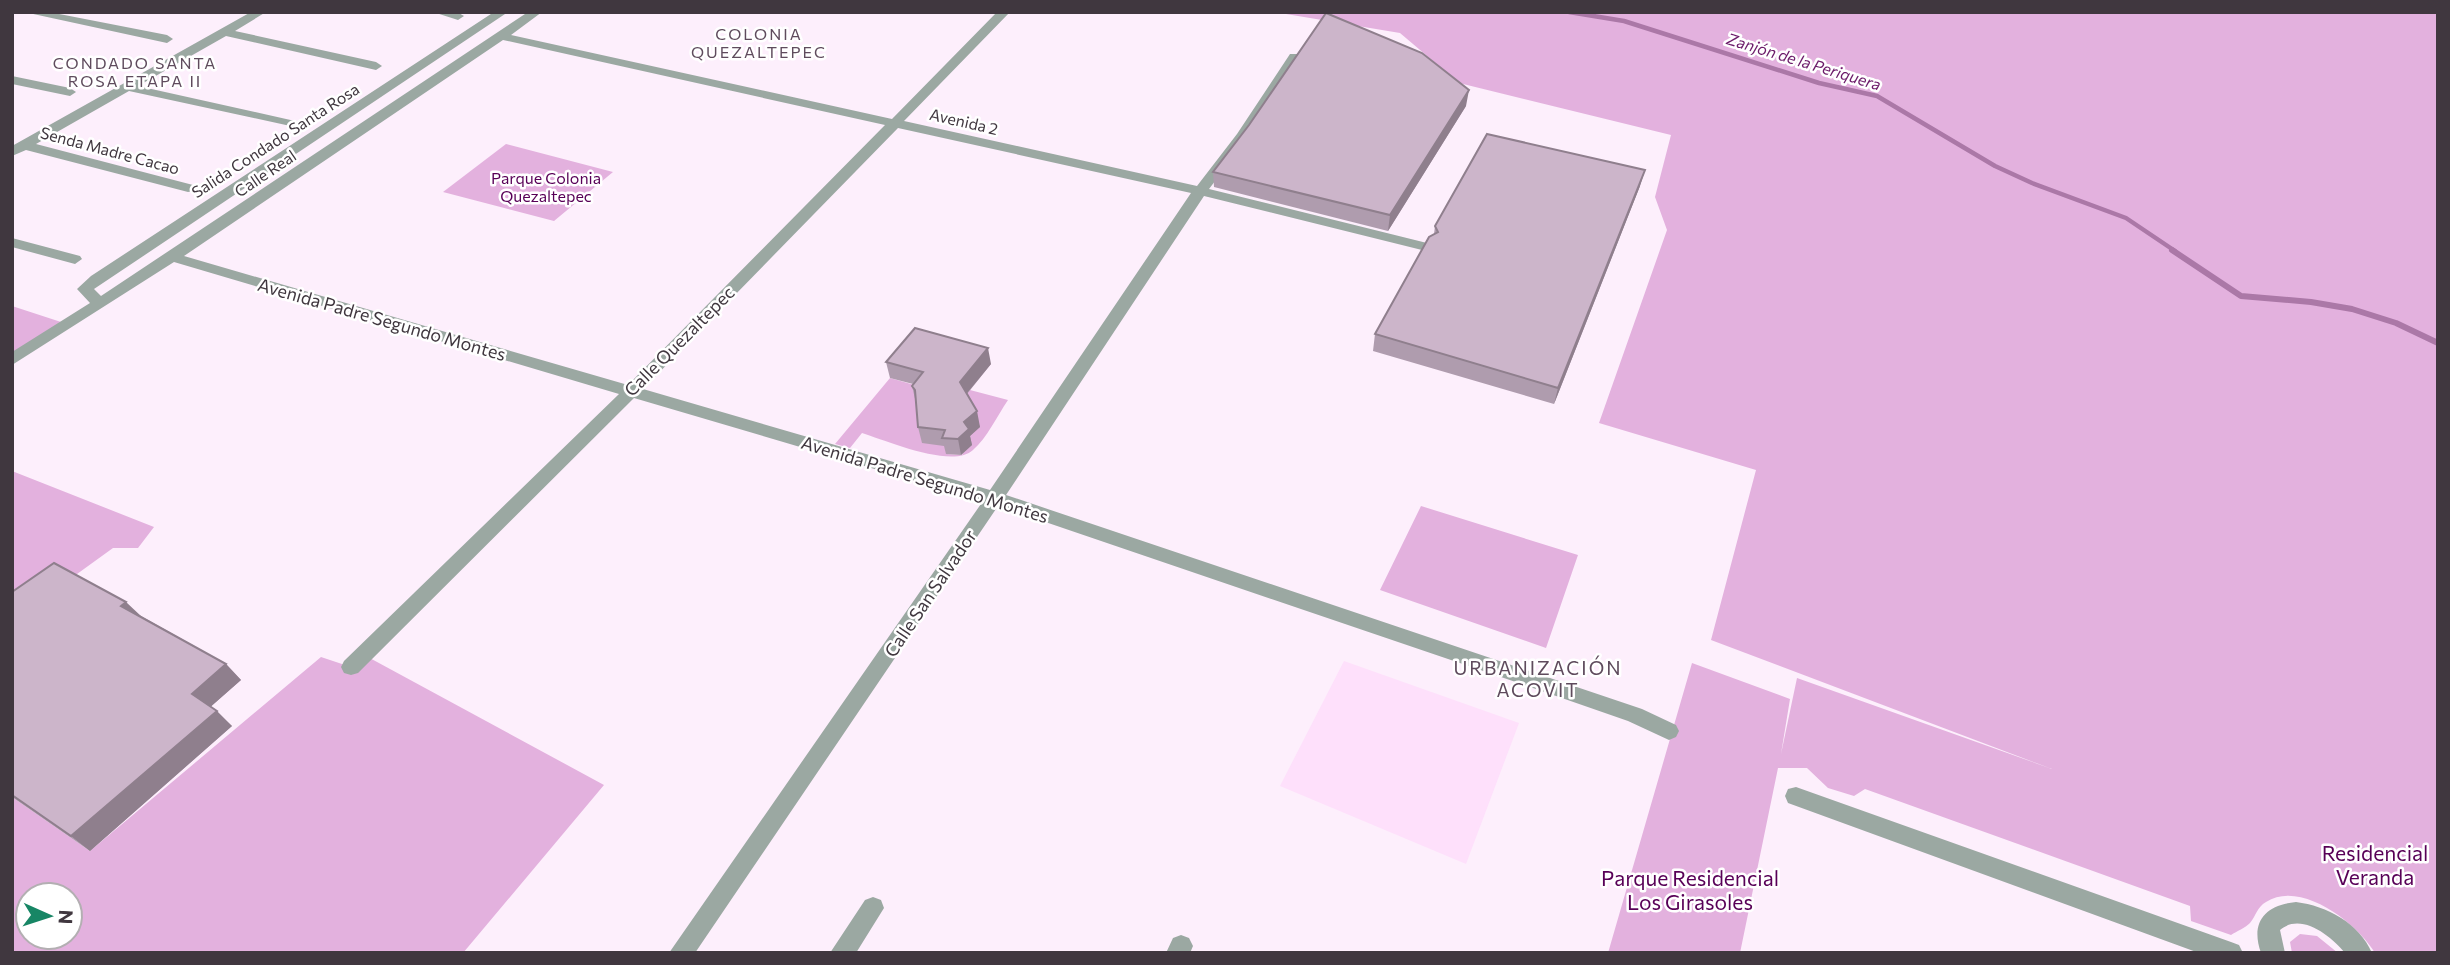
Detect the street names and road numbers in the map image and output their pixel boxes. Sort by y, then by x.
street label: Salida Condado Santa Rosa [188,79,362,201]
street label: Avenida 2 [928,104,1000,138]
street label: Senda Madre Cacao [38,122,182,178]
street label: Calle Real [231,146,299,200]
street label: Avenida Padre Segundo Montes [255,273,509,365]
street label: Calle Quezaltepec [619,281,739,401]
street label: Avenida Padre Segundo Montes [799,431,1051,527]
street label: Calle San Salvador [879,525,981,661]

